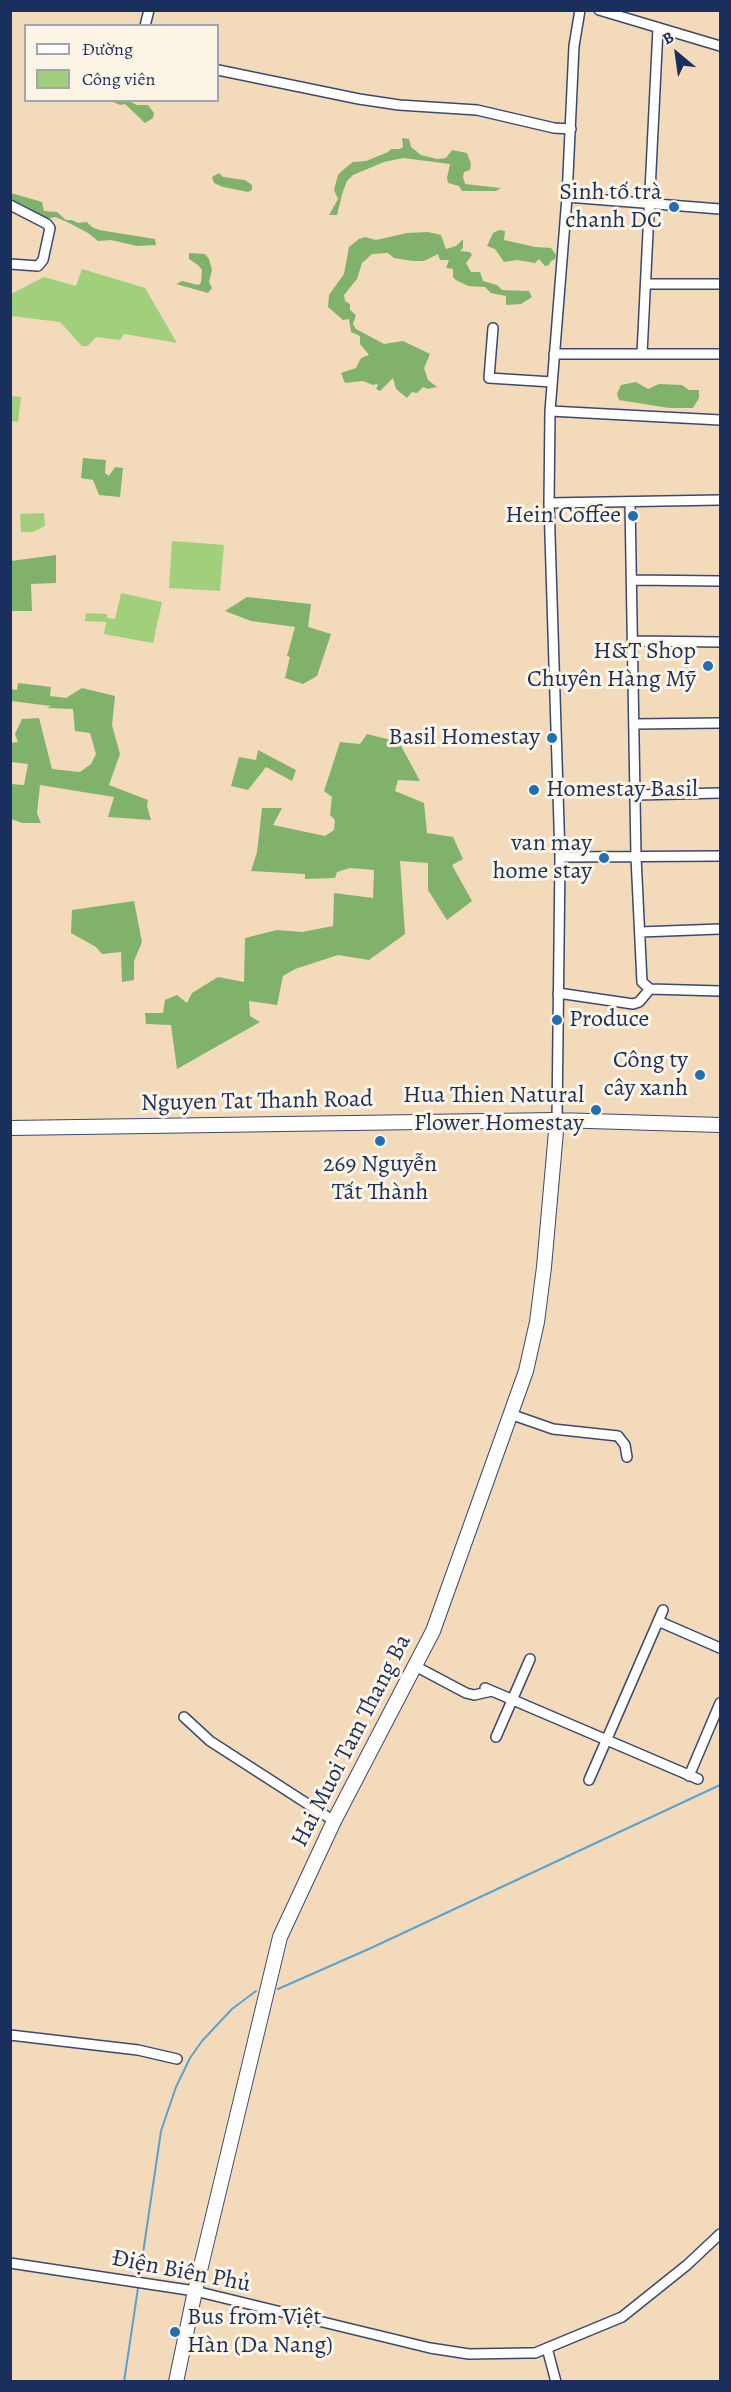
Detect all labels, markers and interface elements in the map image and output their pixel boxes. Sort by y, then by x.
legend [24,24,219,102]
north arrow [647,24,707,84]
text: B [659,26,678,50]
text: Đường [82,37,133,61]
text: Công viên [82,67,155,91]
place label: Sinh tố trà chanh DC [559,179,662,235]
marker: Sinh tố trà chanh DC [667,200,681,214]
place label: Hein Coffee [505,502,621,530]
marker: Hein Coffee [626,509,640,523]
place label: H&T Shop Chuyên Hàng Mỹ [527,638,696,694]
marker: H&T Shop Chuyên Hàng Mỹ [701,659,715,673]
place label: Basil Homestay [388,724,540,752]
marker: Basil Homestay [545,731,559,745]
place label: Homestay Basil [546,776,698,804]
marker: Homestay Basil [527,783,541,797]
place label: van may home stay [493,830,592,886]
marker: van may home stay [597,851,611,865]
place label: Produce [569,1006,649,1034]
marker: Produce [550,1013,564,1027]
place label: Công ty cây xanh [604,1047,688,1103]
marker: Công ty cây xanh [693,1068,707,1082]
place label: Hua Thien Natural Flower Homestay [403,1082,584,1138]
street label: Nguyen Tat Thanh Road [141,1086,373,1118]
marker: Hua Thien Natural Flower Homestay [589,1103,603,1117]
marker: 269 Nguyễn Tất Thành [373,1134,387,1148]
place label: 269 Nguyễn Tất Thành [323,1151,437,1207]
street label: Hai Muoi Tam Thang Ba [286,1630,418,1852]
street label: Điện Biên Phủ [109,2244,253,2300]
place label: Bus from Việt Hàn (Da Nang) [187,2304,333,2360]
marker: Bus from Việt Hàn (Da Nang) [168,2325,182,2339]

